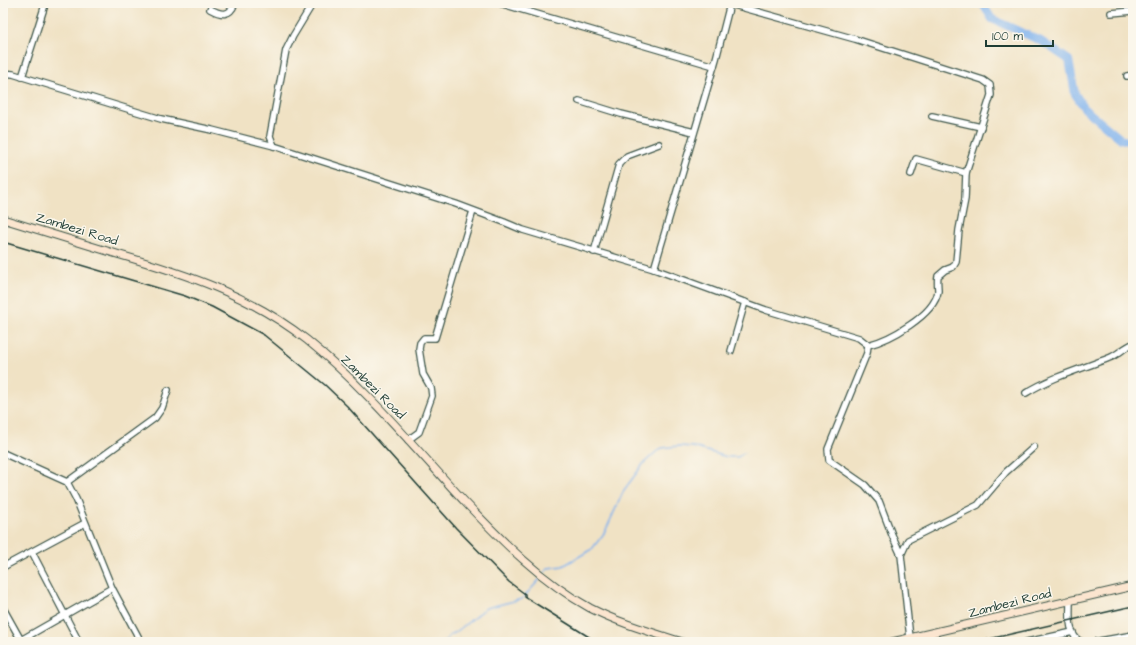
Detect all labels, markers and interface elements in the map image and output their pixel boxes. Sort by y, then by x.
scale bar [986,22,1053,48]
text: 100 m [992,28,1023,45]
street label: Zambezi Road [34,208,120,250]
street label: Zambezi Road [337,351,410,424]
street label: Zambezi Road [967,584,1054,622]

